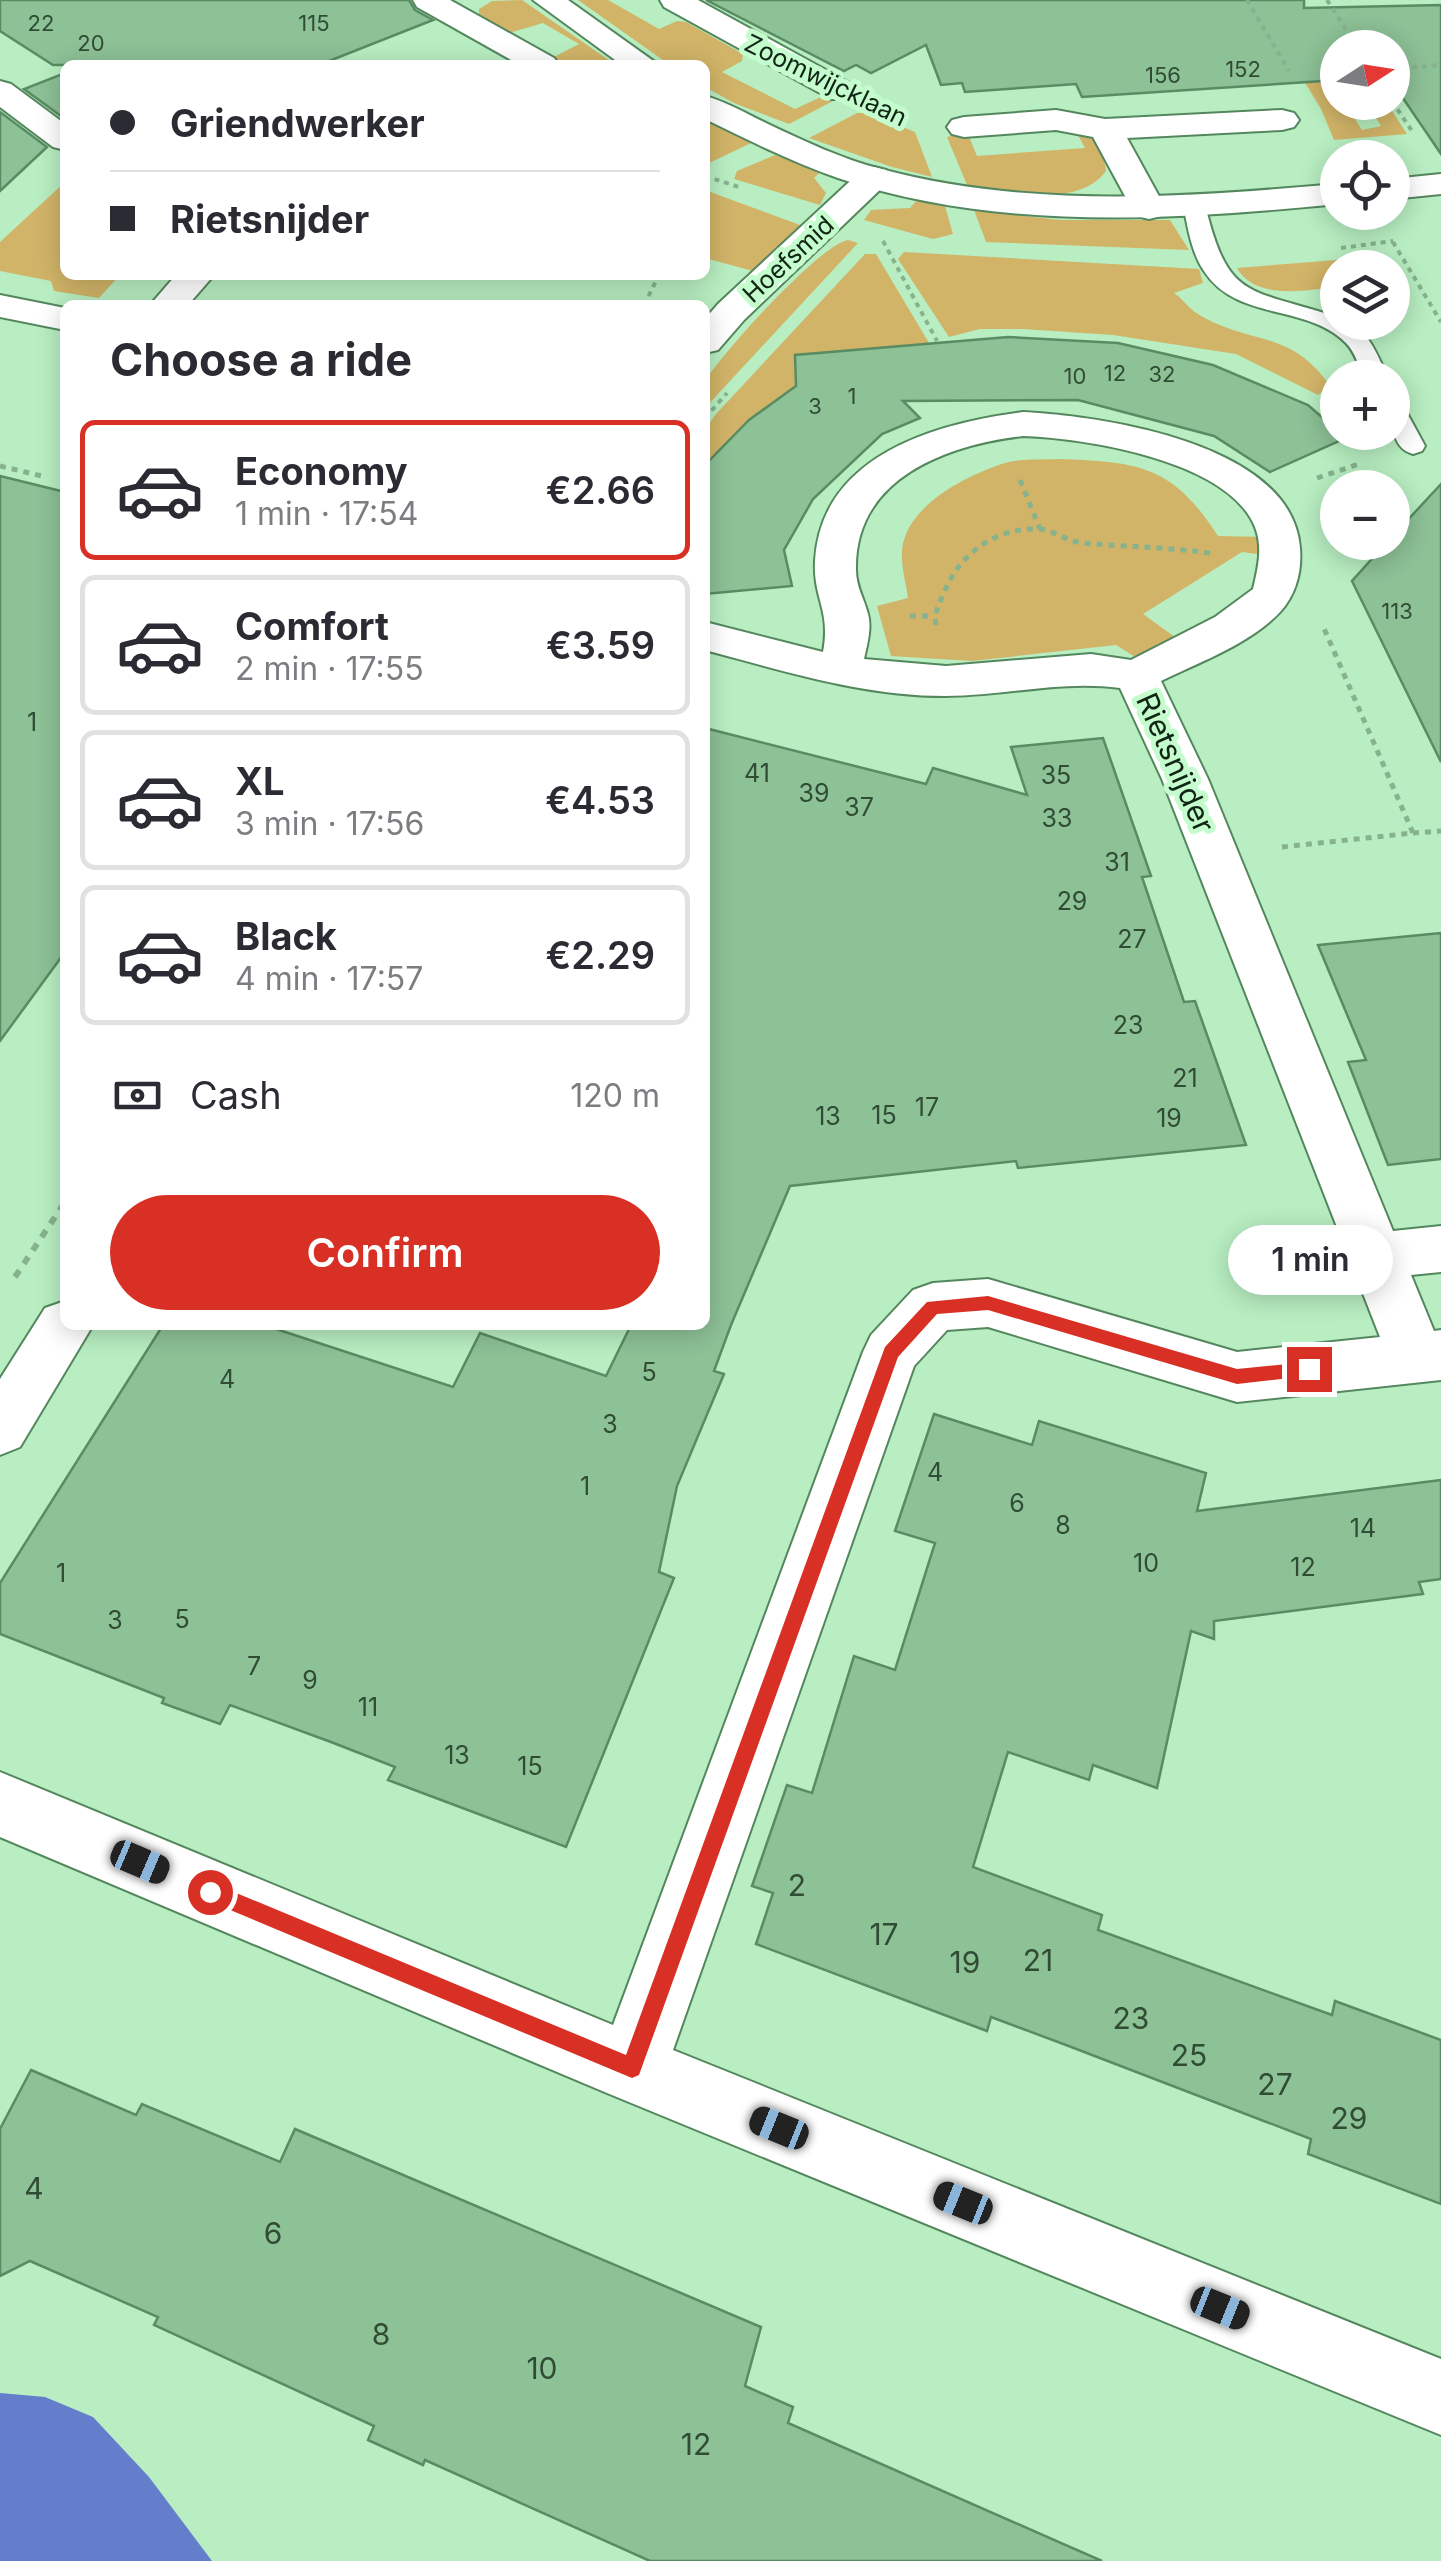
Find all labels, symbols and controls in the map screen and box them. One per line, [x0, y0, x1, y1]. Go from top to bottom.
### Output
house number: 22 [28, 10, 54, 36]
house number: 115 [298, 10, 330, 36]
street label: Zoomwijcklaan [740, 28, 912, 132]
house number: 20 [77, 30, 105, 56]
north arrow [1320, 30, 1410, 120]
map controls [1320, 30, 1410, 560]
house number: 152 [1225, 56, 1261, 82]
house number: 156 [1145, 62, 1181, 88]
text: Griendwerker [170, 100, 425, 146]
button: locate [1320, 140, 1410, 230]
text: Rietsnijder [170, 196, 369, 242]
street label: Hoefsmid [736, 209, 840, 309]
button: layers [1320, 250, 1410, 340]
text: Choose a ride [110, 332, 412, 387]
house number: 12 [1104, 360, 1126, 386]
button: + [1320, 360, 1410, 450]
house number: 32 [1148, 361, 1176, 387]
house number: 10 [1064, 363, 1086, 389]
house number: 1 [848, 383, 856, 409]
house number: 3 [808, 393, 822, 419]
icon: car [115, 445, 205, 535]
text: Economy [235, 448, 408, 494]
text: €2.66 [546, 467, 655, 513]
button: − [1320, 470, 1410, 560]
text: 1 min · 17:54 [235, 494, 418, 533]
house number: 113 [1381, 598, 1413, 624]
icon: car [115, 600, 205, 690]
text: Comfort [235, 603, 389, 649]
text: €3.59 [546, 622, 655, 668]
text: 2 min · 17:55 [235, 649, 424, 688]
street label: Rietsnijder [1129, 687, 1223, 838]
house number: 1 [27, 707, 37, 737]
icon: car [115, 755, 205, 845]
text: XL [235, 758, 285, 804]
house number: 41 [744, 758, 770, 788]
house number: 35 [1041, 760, 1071, 790]
text: €4.53 [545, 777, 655, 823]
house number: 39 [799, 778, 829, 808]
house number: 37 [844, 792, 874, 822]
house number: 33 [1042, 803, 1072, 833]
text: 3 min · 17:56 [235, 804, 424, 843]
house number: 31 [1104, 847, 1130, 877]
house number: 29 [1057, 886, 1087, 916]
icon: car [115, 910, 205, 1000]
text: Black [235, 913, 337, 959]
house number: 27 [1117, 924, 1147, 954]
text: €2.29 [545, 932, 655, 978]
text: 4 min · 17:57 [235, 959, 423, 998]
house number: 23 [1113, 1010, 1143, 1040]
house number: 21 [1172, 1063, 1198, 1093]
icon: cash [110, 1068, 165, 1123]
text: Cash [190, 1072, 282, 1118]
text: 120 m [570, 1076, 660, 1115]
house number: 17 [915, 1092, 939, 1122]
house number: 15 [871, 1100, 897, 1130]
house number: 13 [815, 1101, 841, 1131]
house number: 19 [1156, 1103, 1182, 1133]
button: Confirm [110, 1195, 660, 1310]
callout: 1 min [1226, 1224, 1392, 1294]
text: 1 min [1271, 1240, 1350, 1279]
route end [1287, 1347, 1332, 1392]
house number: 5 [641, 1357, 657, 1387]
house number: 4 [219, 1364, 235, 1394]
house number: 3 [602, 1409, 618, 1439]
house number: 4 [927, 1457, 943, 1487]
house number: 1 [580, 1471, 590, 1501]
house number: 6 [1009, 1488, 1025, 1518]
house number: 8 [1055, 1510, 1071, 1540]
house number: 14 [1350, 1513, 1376, 1543]
house number: 10 [1133, 1548, 1159, 1578]
house number: 12 [1290, 1552, 1316, 1582]
house number: 1 [56, 1558, 66, 1588]
house number: 5 [174, 1604, 190, 1634]
house number: 3 [107, 1605, 123, 1635]
house number: 7 [247, 1651, 261, 1681]
house number: 9 [302, 1665, 318, 1695]
house number: 11 [358, 1692, 378, 1722]
house number: 13 [444, 1740, 470, 1770]
house number: 15 [517, 1751, 543, 1781]
car [107, 1836, 173, 1888]
house number: 2 [788, 1867, 806, 1903]
route start [188, 1870, 233, 1915]
house number: 17 [869, 1916, 899, 1952]
house number: 21 [1023, 1942, 1053, 1978]
house number: 19 [950, 1944, 980, 1980]
house number: 23 [1113, 2000, 1149, 2036]
house number: 25 [1171, 2037, 1207, 2073]
house number: 27 [1257, 2066, 1293, 2102]
house number: 29 [1331, 2100, 1367, 2136]
car [746, 2103, 812, 2153]
house number: 4 [24, 2170, 44, 2206]
car [930, 2178, 996, 2228]
house number: 6 [264, 2215, 282, 2251]
car [1187, 2283, 1253, 2333]
house number: 8 [372, 2316, 390, 2352]
house number: 10 [526, 2350, 558, 2386]
house number: 12 [681, 2426, 711, 2462]

